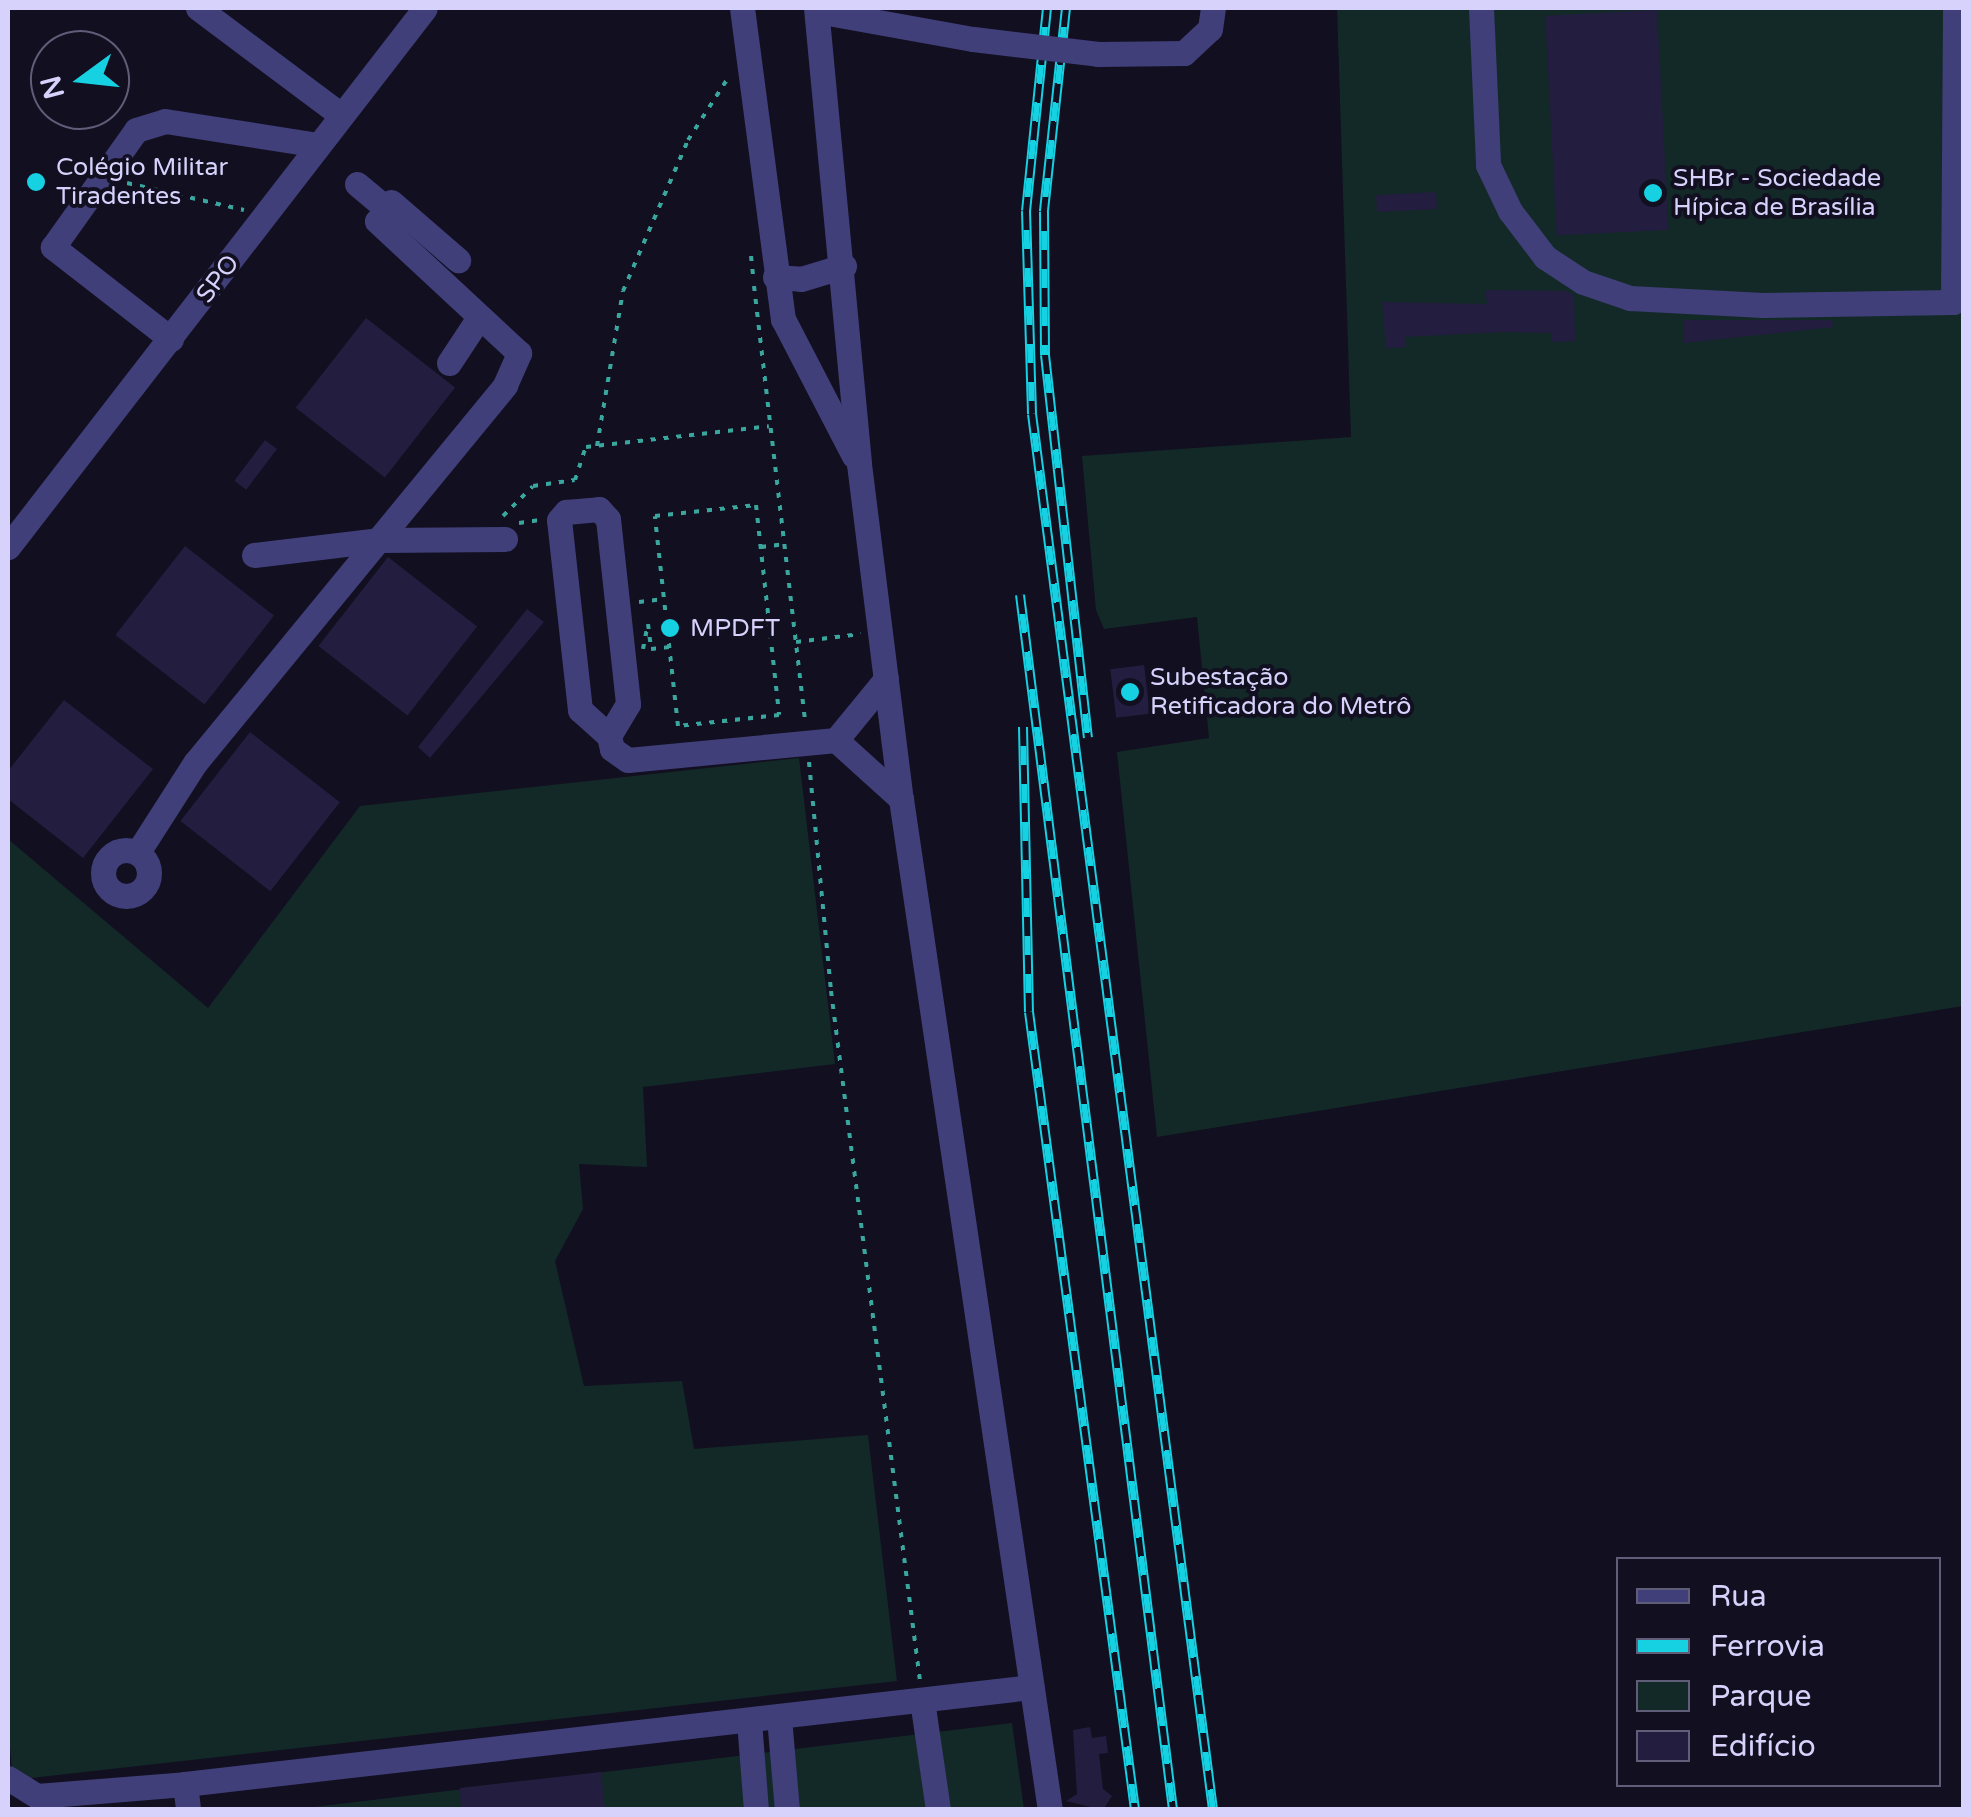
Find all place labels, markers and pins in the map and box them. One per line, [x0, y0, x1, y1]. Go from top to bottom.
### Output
place label: Colégio Militar Tiradentes [56, 153, 228, 212]
place label: SHBr - Sociedade Hípica de Brasília [1673, 164, 1881, 223]
marker: Colégio Militar Tiradentes [25, 171, 47, 193]
marker: SHBr - Sociedade Hípica de Brasília [1642, 182, 1664, 204]
place label: MPDFT [690, 613, 780, 643]
marker: MPDFT [659, 617, 681, 639]
place label: Subestação Retificadora do Metrô [1150, 663, 1411, 722]
marker: Subestação Retificadora do Metrô [1119, 681, 1141, 703]

